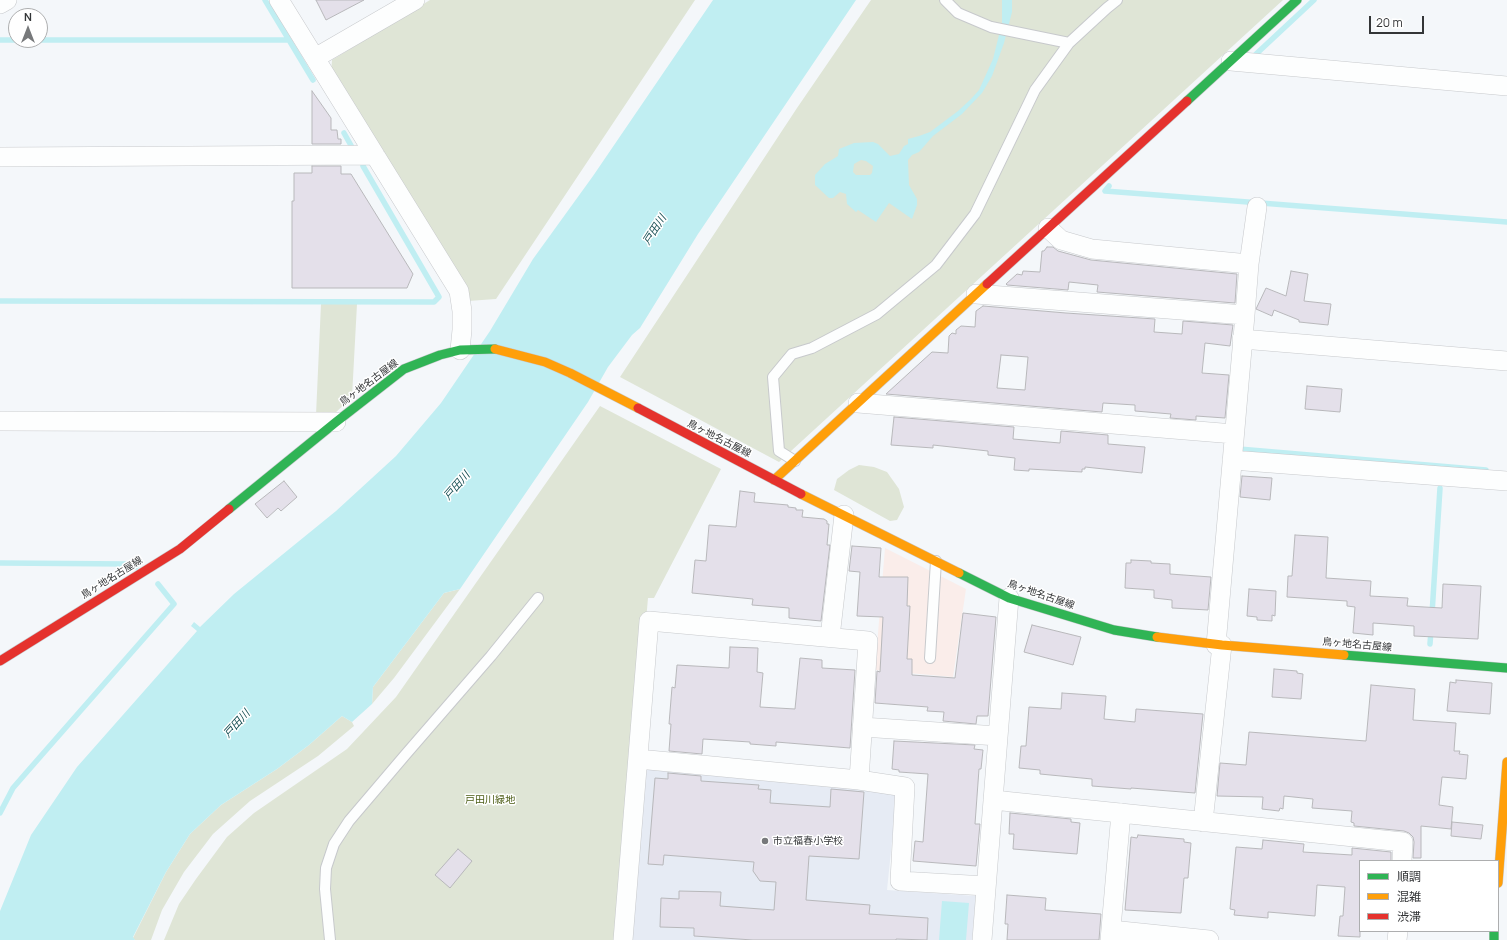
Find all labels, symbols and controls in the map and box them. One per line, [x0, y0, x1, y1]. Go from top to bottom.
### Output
north arrow [8, 8, 48, 48]
scale bar [1371, 8, 1426, 34]
text: N [24, 9, 32, 24]
text: 20 m [1376, 14, 1403, 31]
water label: 戸田川 [640, 213, 670, 247]
street label: 鳥ヶ地名古屋線 [337, 357, 401, 409]
street label: 鳥ヶ地名古屋線 [685, 418, 753, 460]
water label: 戸田川 [441, 469, 473, 503]
street label: 鳥ヶ地名古屋線 [79, 554, 145, 602]
street label: 鳥ヶ地名古屋線 [1006, 578, 1076, 612]
street label: 鳥ヶ地名古屋線 [1322, 636, 1392, 654]
water label: 戸田川 [221, 707, 253, 741]
park label: 戸田川緑地 [465, 794, 515, 806]
place label: 市立福春小学校 [773, 835, 843, 847]
marker: 市立福春小学校 [760, 836, 770, 846]
legend [1359, 860, 1499, 932]
text: 順調 [1397, 868, 1421, 885]
text: 混雑 [1397, 888, 1421, 905]
text: 渋滞 [1397, 908, 1421, 925]

